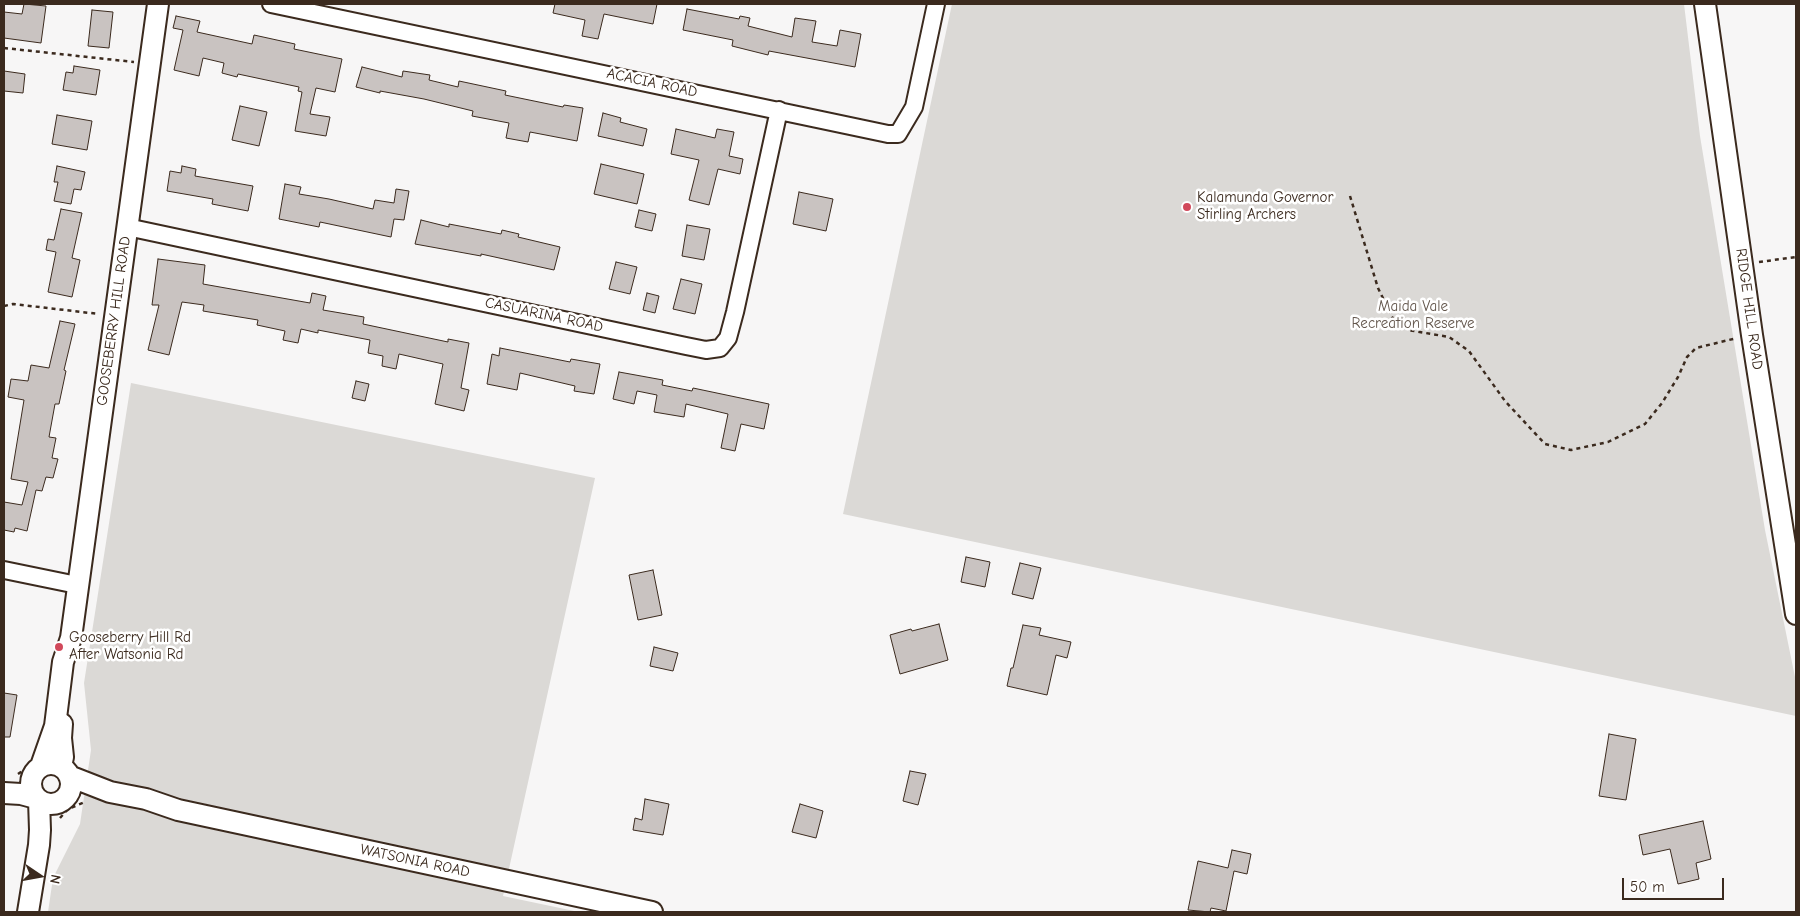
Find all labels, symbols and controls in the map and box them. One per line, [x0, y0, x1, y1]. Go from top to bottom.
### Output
street label: ACACIA ROAD [605, 65, 699, 101]
place label: Kalamunda Governor Stirling Archers [1197, 189, 1333, 224]
marker: Kalamunda Governor Stirling Archers [1181, 201, 1193, 213]
street label: GOOSEBERRY HILL ROAD [93, 235, 135, 407]
street label: RIDGE HILL ROAD [1732, 247, 1766, 371]
street label: CASUARINA ROAD [483, 294, 605, 336]
park label: Maida Vale Recreation Reserve [1352, 298, 1474, 333]
place label: Gooseberry Hill Rd After Watsonia Rd [69, 629, 191, 664]
marker: Gooseberry Hill Rd After Watsonia Rd [53, 641, 65, 653]
street label: WATSONIA ROAD [358, 841, 472, 881]
north arrow [15, 851, 65, 901]
scale bar [1625, 868, 1728, 900]
text: N [46, 873, 64, 885]
text: 50 m [1630, 878, 1665, 896]

